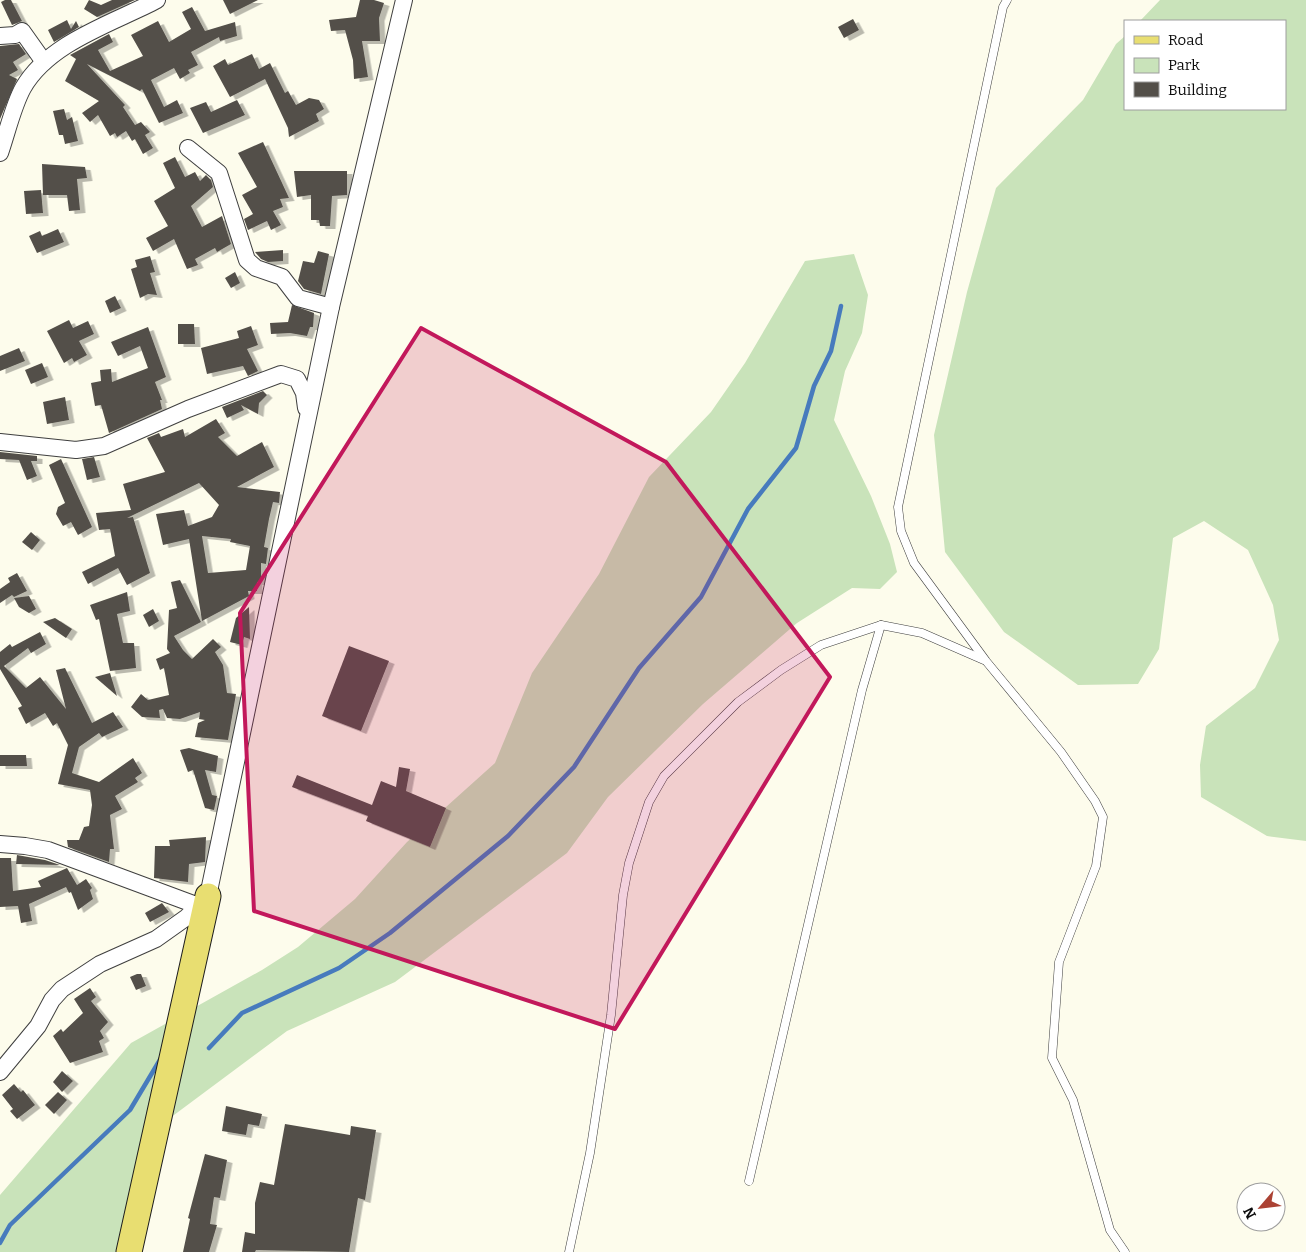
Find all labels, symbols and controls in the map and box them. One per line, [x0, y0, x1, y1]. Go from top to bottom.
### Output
legend [1124, 20, 1286, 110]
text: Road [1168, 31, 1203, 49]
text: Park [1168, 56, 1200, 74]
text: Building [1168, 81, 1227, 99]
north arrow [1236, 1182, 1286, 1232]
text: N [1240, 1204, 1260, 1222]

